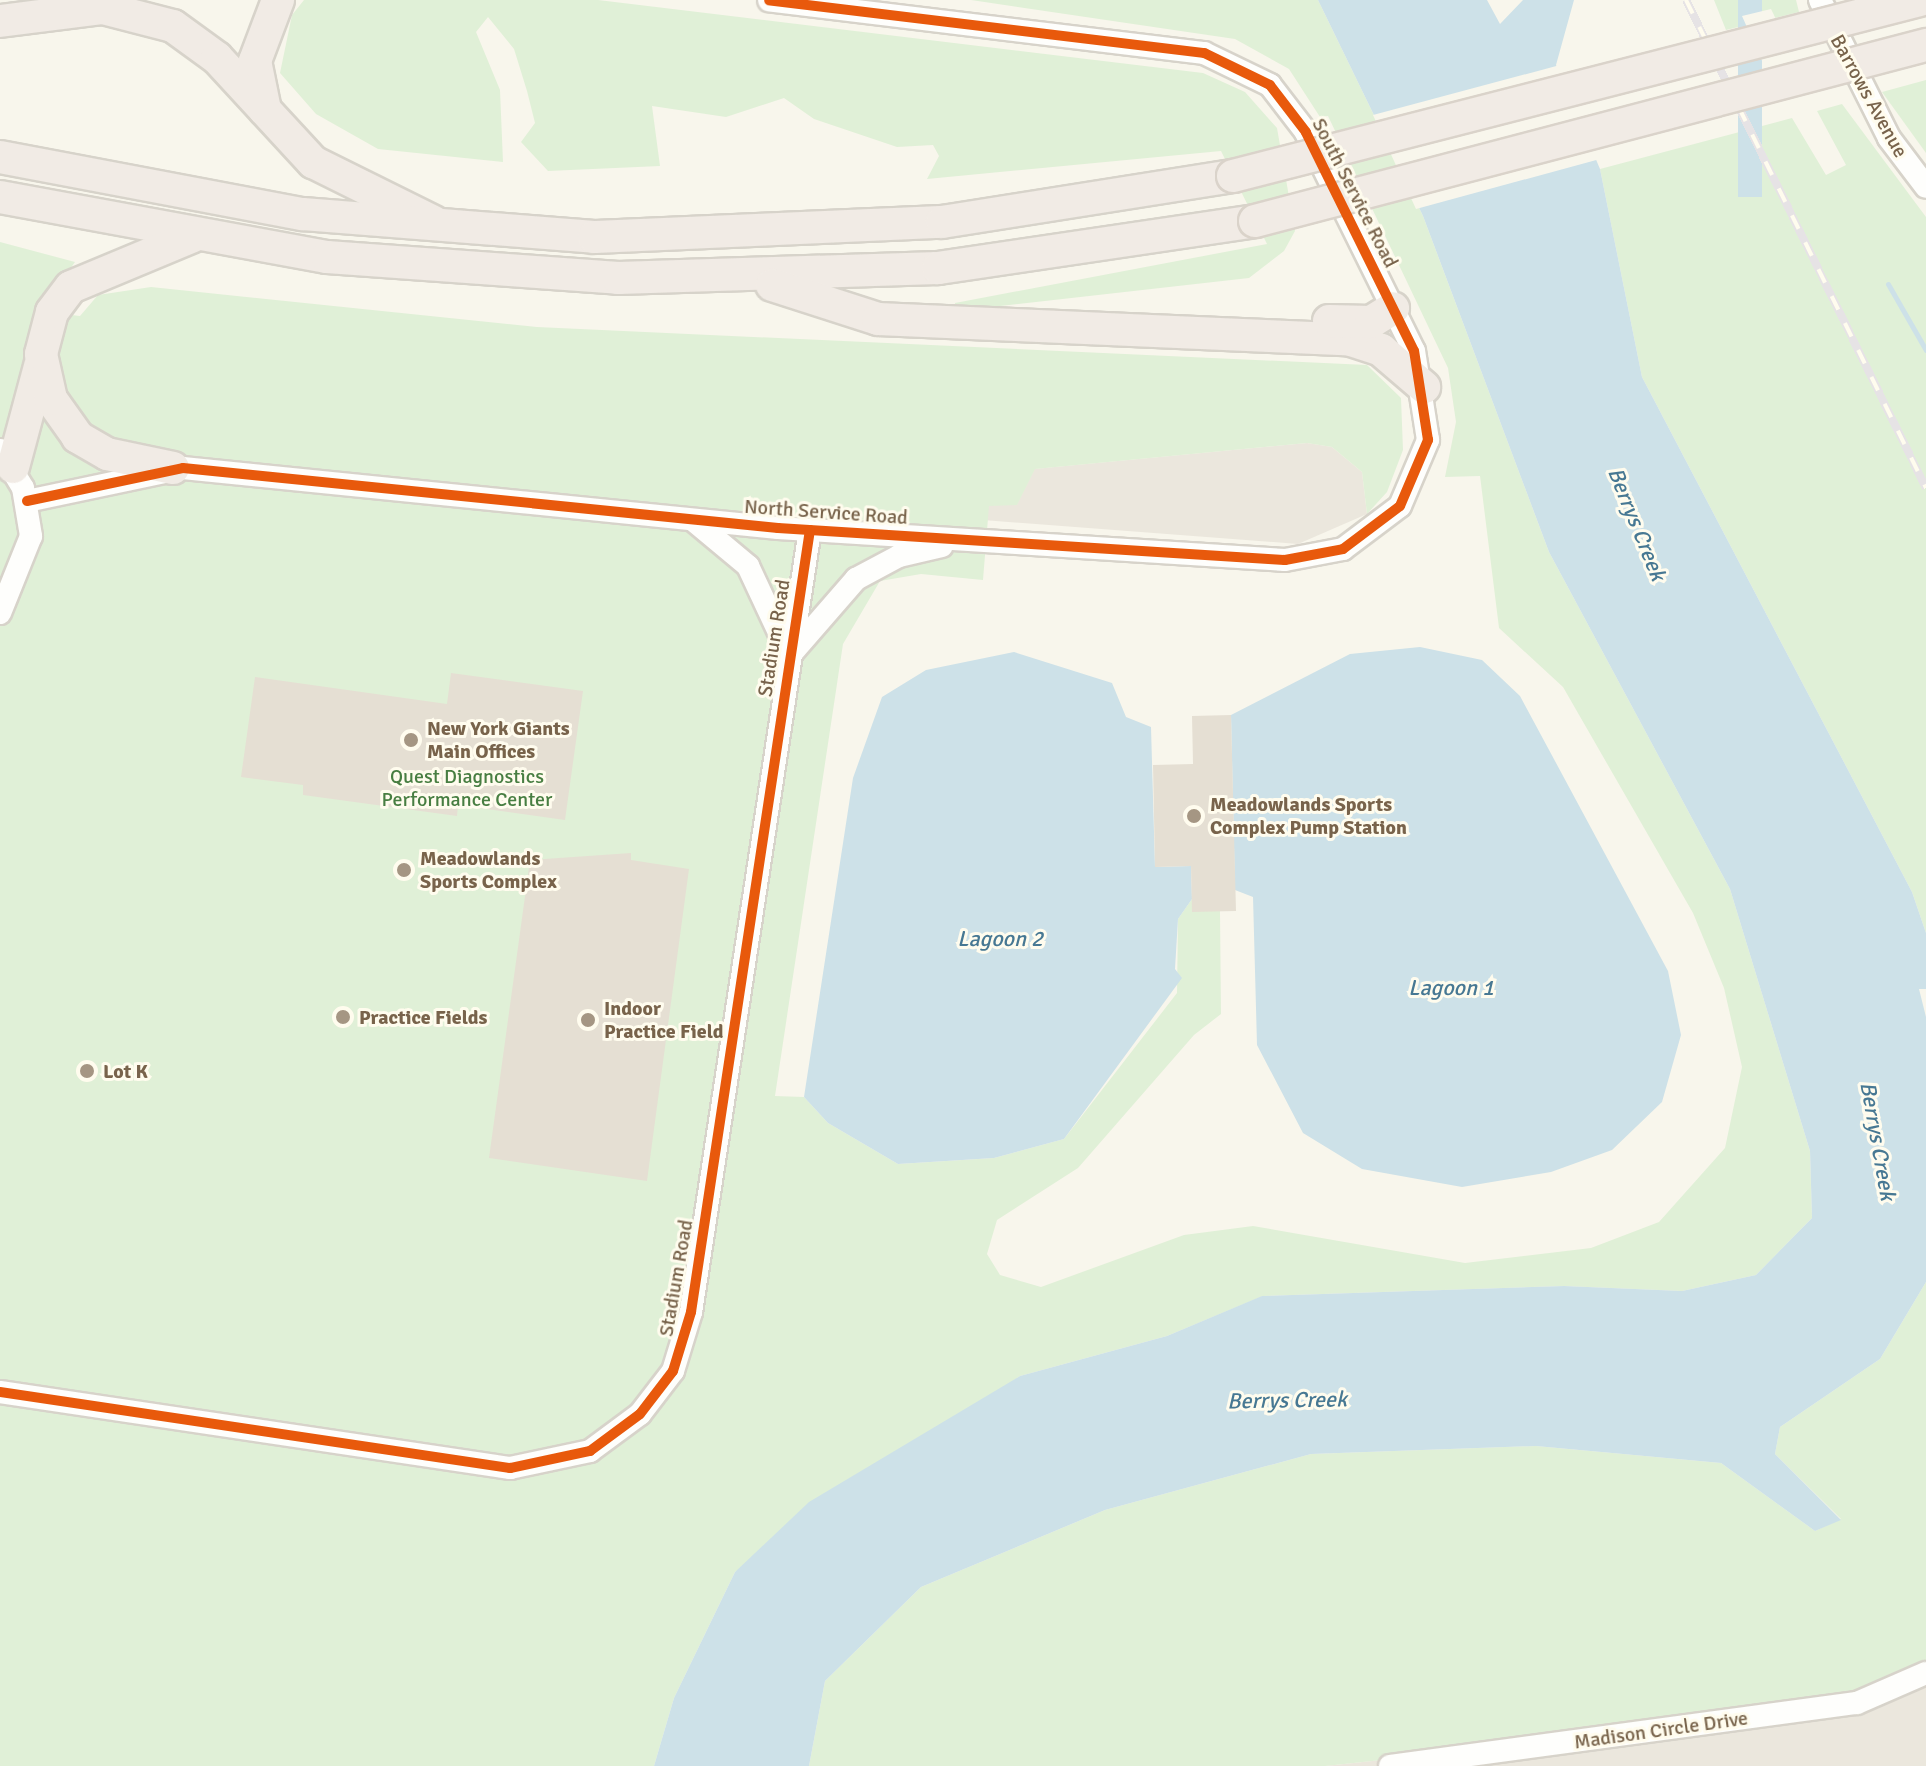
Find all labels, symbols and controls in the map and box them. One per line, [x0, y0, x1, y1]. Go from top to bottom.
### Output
street label: Barrows Avenue [1825, 30, 1913, 162]
street label: South Service Road [1307, 114, 1403, 272]
water label: Berrys Creek [1602, 463, 1672, 585]
street label: North Service Road [743, 494, 909, 530]
street label: Stadium Road [753, 578, 795, 698]
place label: New York Giants Main Offices [427, 716, 570, 763]
marker: New York Giants Main Offices [402, 731, 420, 749]
park label: Quest Diagnostics Performance Center [382, 765, 552, 812]
place label: Meadowlands Sports Complex Pump Station [1210, 792, 1407, 839]
marker: Meadowlands Sports Complex Pump Station [1185, 807, 1203, 825]
place label: Meadowlands Sports Complex [420, 846, 557, 893]
marker: Meadowlands Sports Complex [395, 861, 413, 879]
water label: Lagoon 2 [957, 926, 1043, 952]
water label: Lagoon 1 [1408, 975, 1494, 1001]
place label: Indoor Practice Field [604, 996, 724, 1043]
place label: Practice Fields [359, 1005, 487, 1029]
marker: Practice Fields [334, 1008, 352, 1026]
marker: Indoor Practice Field [579, 1011, 597, 1029]
place label: Lot K [103, 1059, 148, 1083]
marker: Lot K [78, 1062, 96, 1080]
water label: Berrys Creek [1855, 1080, 1901, 1202]
street label: Stadium Road [654, 1218, 698, 1338]
water label: Berrys Creek [1227, 1386, 1347, 1414]
street label: Madison Circle Drive [1573, 1706, 1749, 1754]

